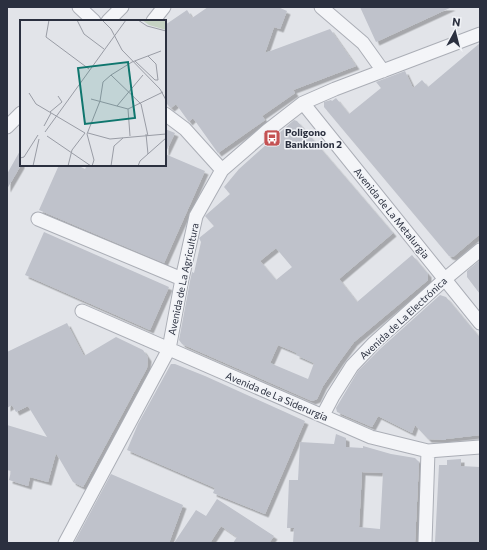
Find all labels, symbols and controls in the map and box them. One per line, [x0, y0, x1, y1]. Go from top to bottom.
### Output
north arrow [435, 12, 475, 52]
text: N [451, 15, 461, 29]
inset map [20, 20, 166, 166]
place label: Poligono Bankunion 2 [285, 126, 342, 150]
bus stop icon: Poligono Bankunion 2 [262, 128, 282, 148]
street label: Avenida de La Metalurgia [352, 165, 432, 261]
street label: Avenida de La Agricultura [165, 222, 201, 336]
street label: Avenida de La Electrónica [357, 274, 449, 362]
street label: Avenida de La Siderurgia [224, 369, 330, 423]

